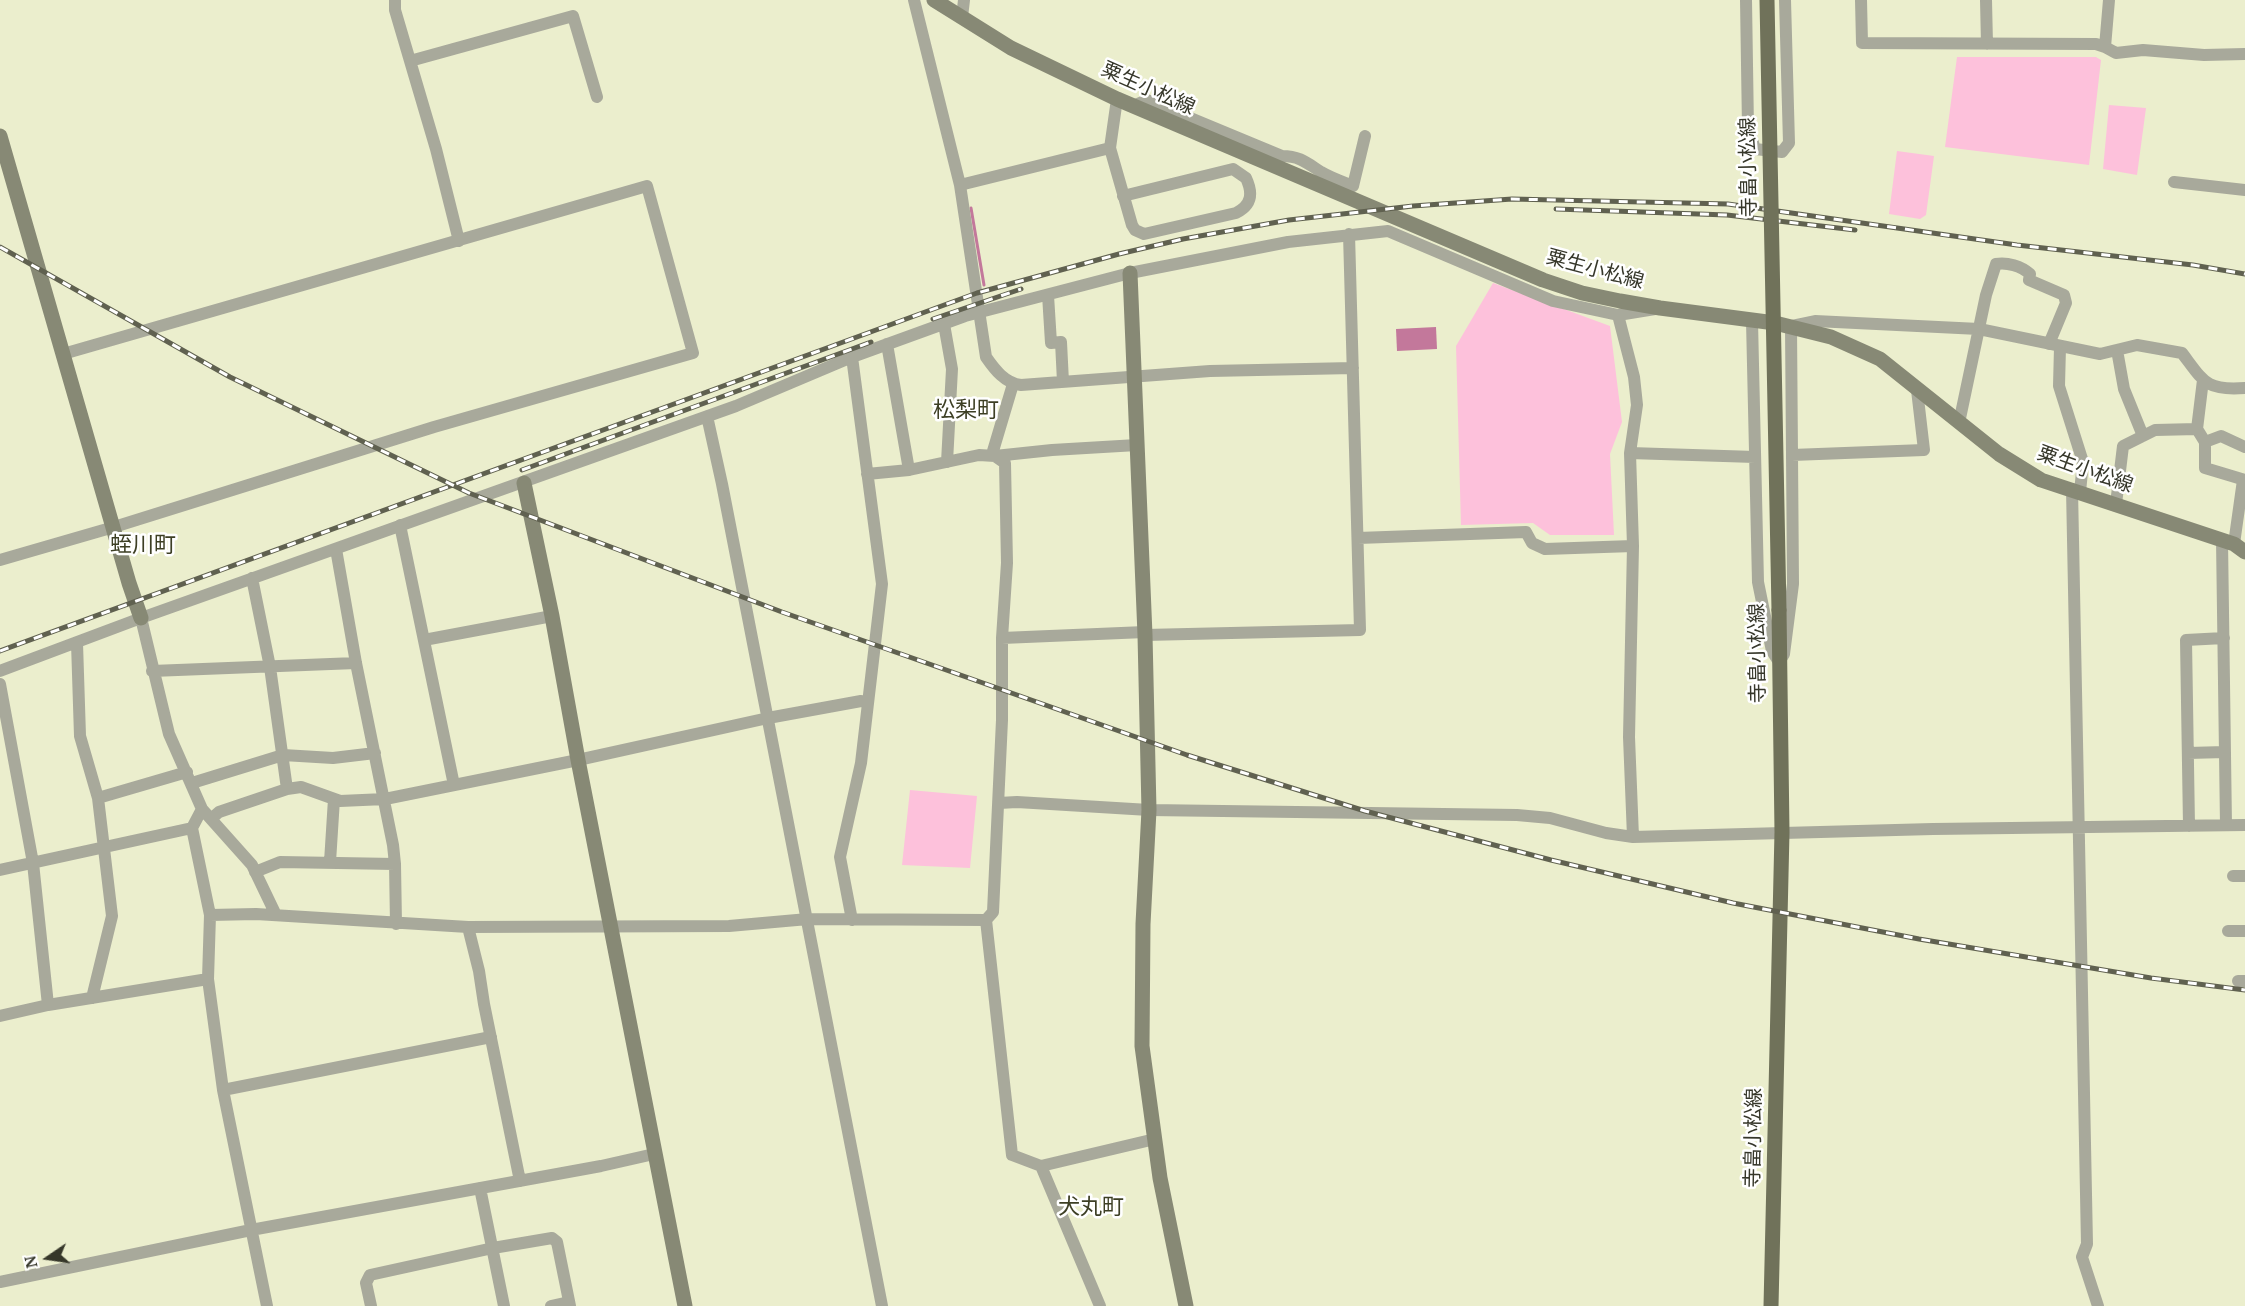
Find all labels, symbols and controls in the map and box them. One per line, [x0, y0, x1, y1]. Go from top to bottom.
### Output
street label: 粟生小松線 [1097, 58, 1199, 120]
street label: 寺畠小松線 [1736, 117, 1762, 217]
street label: 粟生小松線 [1544, 245, 1646, 295]
district label: 松梨町 [933, 398, 999, 424]
street label: 粟生小松線 [2034, 442, 2136, 498]
district label: 蛭川町 [110, 533, 176, 559]
street label: 寺畠小松線 [1745, 603, 1771, 703]
street label: 寺畠小松線 [1741, 1088, 1767, 1188]
district label: 犬丸町 [1058, 1195, 1124, 1221]
north arrow [18, 1228, 78, 1288]
text: N [18, 1254, 43, 1270]

